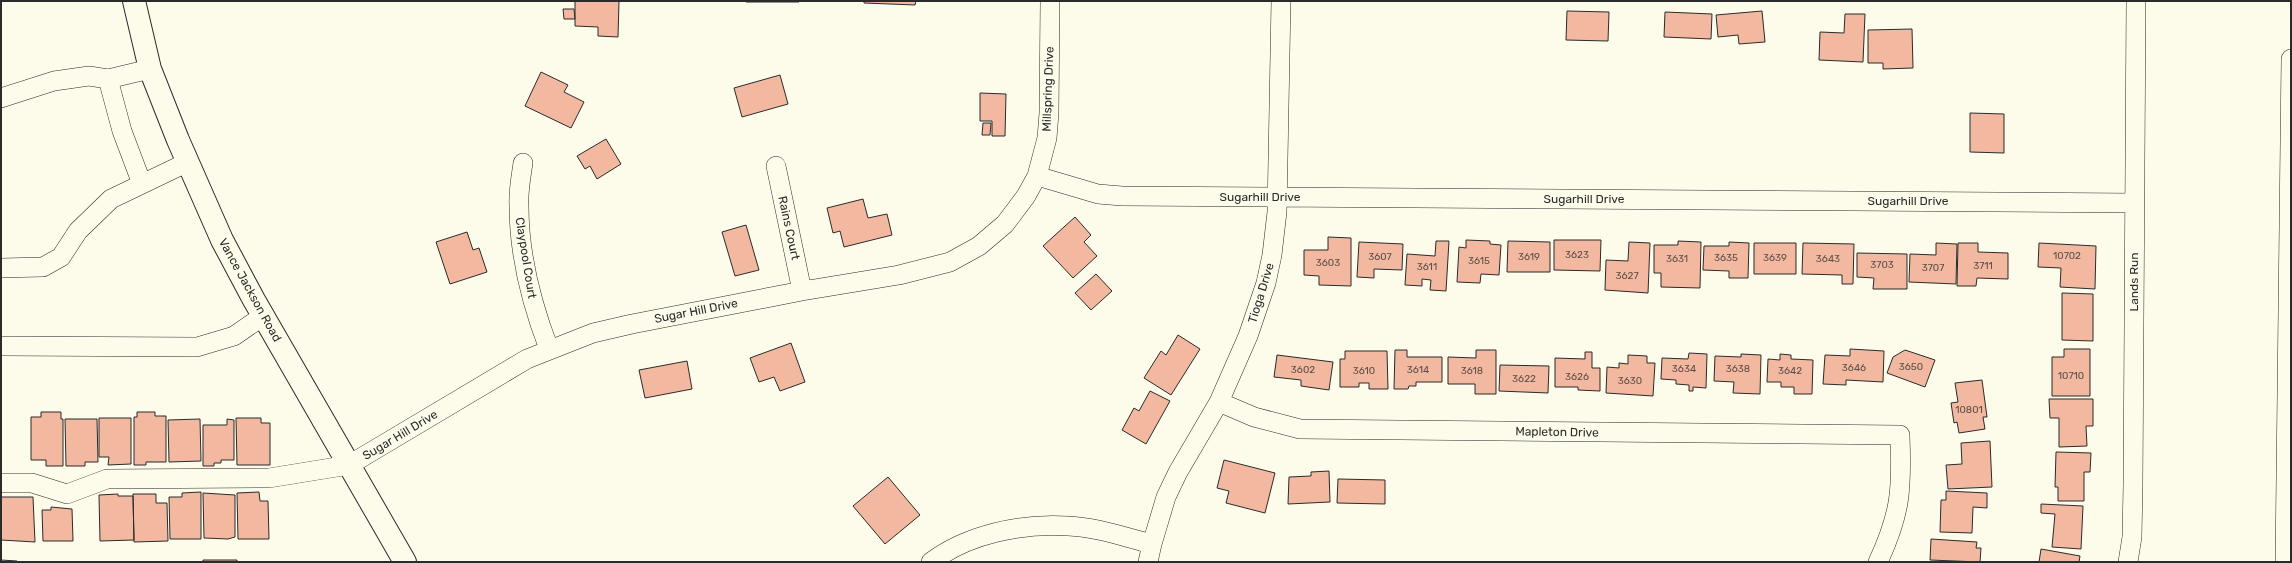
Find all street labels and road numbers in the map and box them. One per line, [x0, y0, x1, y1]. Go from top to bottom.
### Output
street label: Millspring Drive [1040, 46, 1056, 132]
street label: Sugarhill Drive [1220, 190, 1301, 204]
street label: Sugarhill Drive [1544, 192, 1625, 206]
street label: Sugarhill Drive [1868, 194, 1949, 208]
street label: Rains Court [775, 195, 803, 262]
street label: Claypool Court [513, 216, 539, 300]
street label: Vance Jackson Road [216, 236, 284, 344]
street label: Lands Run [2127, 252, 2141, 312]
street label: Tioga Drive [1245, 261, 1277, 325]
street label: Sugar Hill Drive [653, 296, 739, 326]
street label: Sugar Hill Drive [360, 407, 440, 463]
street label: Mapleton Drive [1515, 424, 1599, 440]

